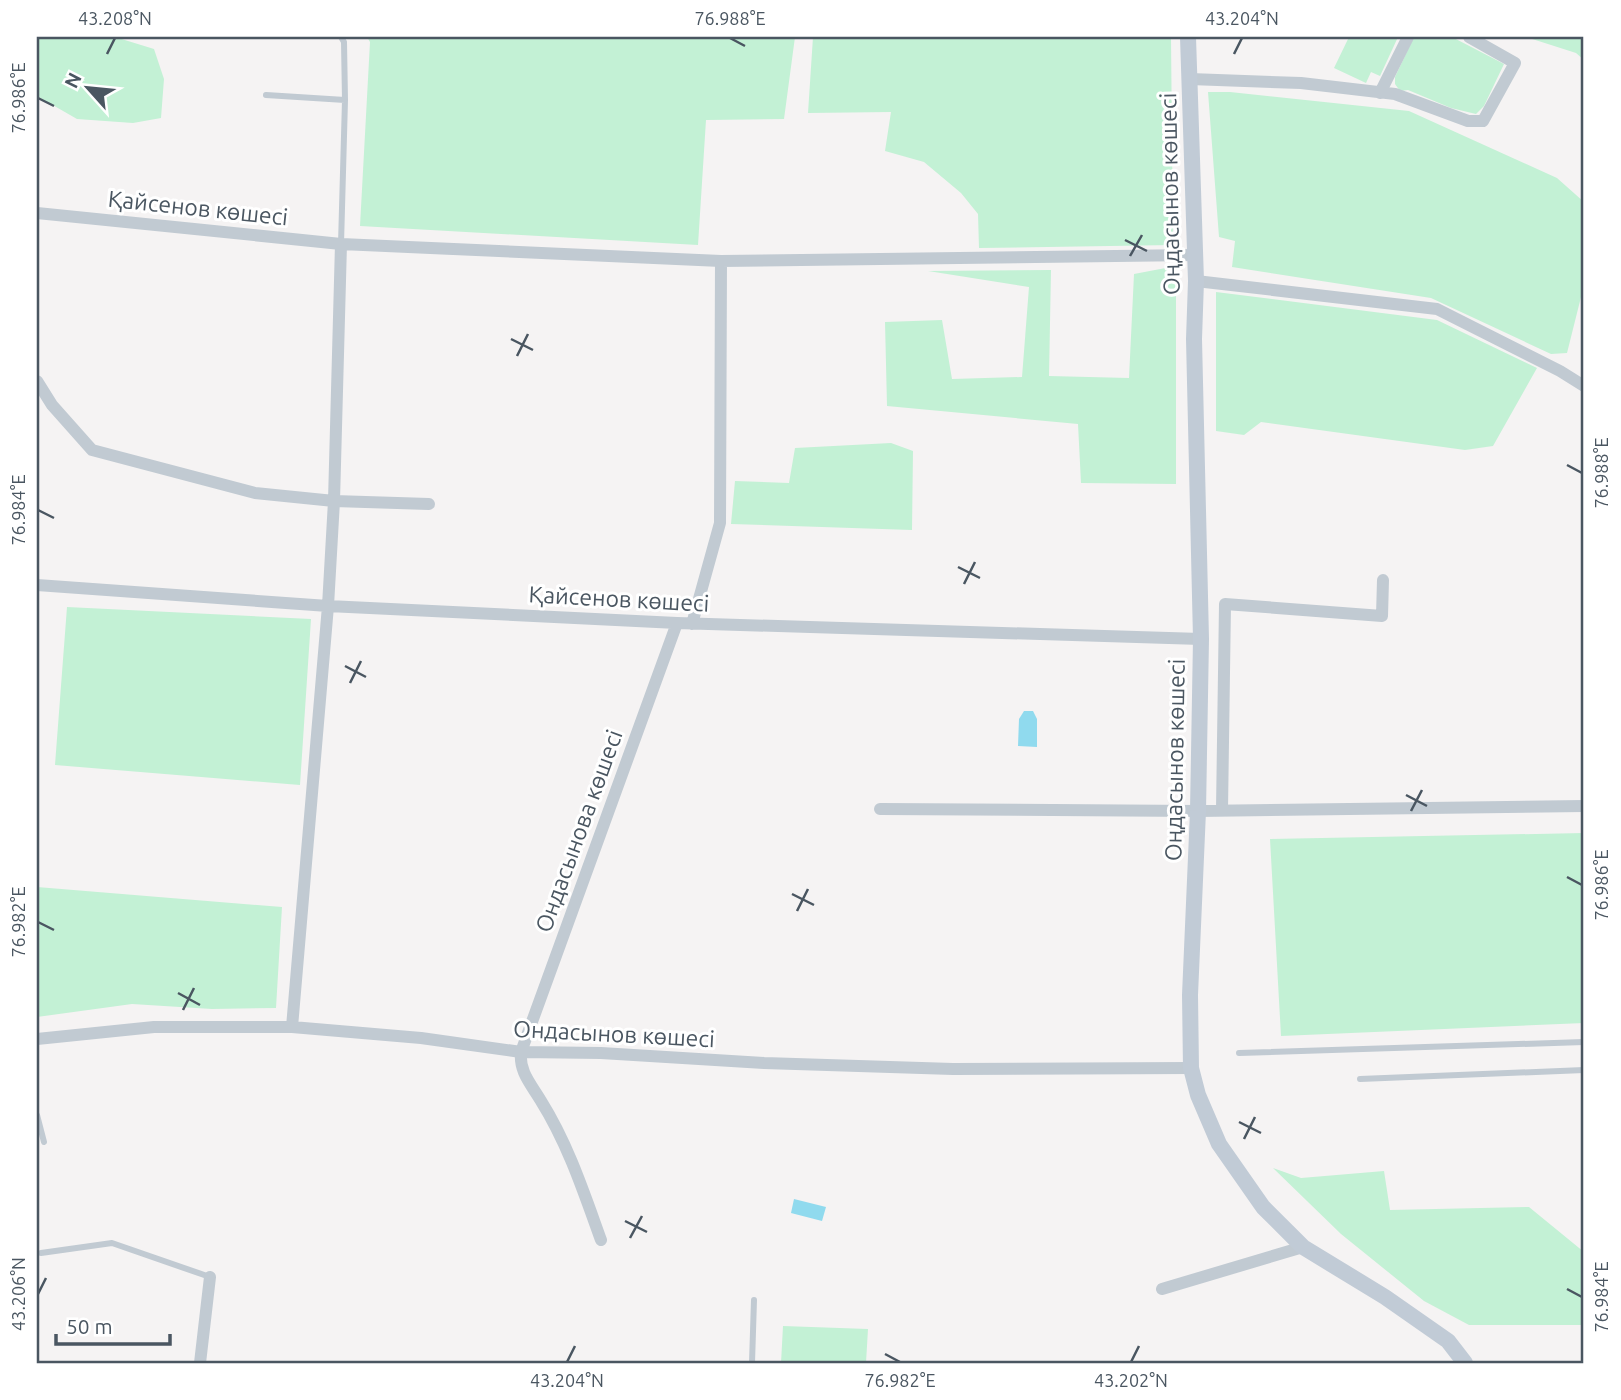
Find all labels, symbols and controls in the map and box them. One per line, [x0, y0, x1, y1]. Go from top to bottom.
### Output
text: 43.208°N [78, 8, 152, 28]
text: 76.988°E [694, 8, 766, 28]
text: 43.204°N [1205, 8, 1279, 28]
north arrow [52, 52, 122, 122]
text: 76.986°E [8, 62, 28, 134]
text: N [60, 69, 86, 92]
street label: Оңдасынов көшесі [1155, 93, 1184, 295]
street label: Қайсенов көшесі [107, 186, 289, 229]
text: 76.988°E [1591, 437, 1611, 509]
text: 76.984°E [8, 474, 28, 546]
street label: Қайсенов көшесі [528, 581, 710, 616]
street label: Оңдасынов көшесі [1160, 659, 1189, 861]
street label: Ондасынова көшесі [530, 726, 627, 935]
text: 76.986°E [1591, 849, 1611, 921]
text: 76.982°E [8, 886, 28, 958]
street label: Ондасынов көшесі [513, 1016, 715, 1051]
text: 43.206°N [8, 1257, 28, 1331]
text: 76.984°E [1591, 1261, 1611, 1333]
scale bar [56, 1302, 170, 1346]
text: 50 m [66, 1314, 113, 1338]
text: 43.204°N [530, 1370, 604, 1390]
text: 76.982°E [864, 1370, 936, 1390]
text: 43.202°N [1094, 1370, 1168, 1390]

